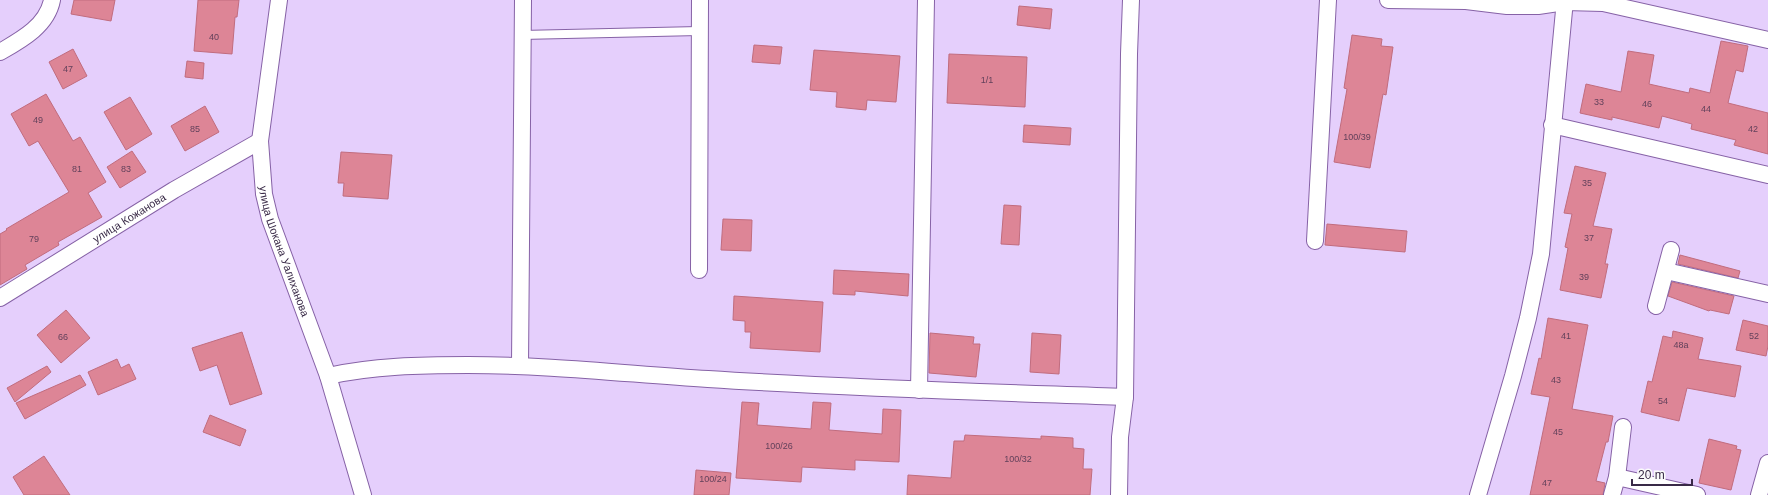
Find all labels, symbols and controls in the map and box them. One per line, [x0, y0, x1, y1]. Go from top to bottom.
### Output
house number: 40 [209, 32, 219, 42]
house number: 47 [63, 64, 73, 74]
house number: 1/1 [981, 75, 993, 85]
house number: 33 [1594, 97, 1604, 107]
house number: 46 [1642, 99, 1652, 109]
house number: 44 [1701, 104, 1711, 114]
house number: 49 [33, 115, 43, 125]
house number: 85 [190, 124, 200, 134]
house number: 42 [1748, 124, 1758, 134]
house number: 100/39 [1343, 132, 1371, 142]
house number: 81 [72, 164, 82, 174]
house number: 83 [121, 164, 131, 174]
house number: 35 [1582, 178, 1592, 188]
street label: улица Шокана Уалиханова [257, 185, 312, 319]
street label: улица Кожанова [91, 190, 168, 245]
house number: 37 [1584, 233, 1594, 243]
house number: 79 [29, 234, 39, 244]
house number: 39 [1579, 272, 1589, 282]
house number: 41 [1561, 331, 1571, 341]
house number: 52 [1749, 331, 1759, 341]
house number: 66 [58, 332, 68, 342]
house number: 48а [1673, 340, 1689, 350]
house number: 43 [1551, 375, 1561, 385]
house number: 54 [1658, 396, 1668, 406]
house number: 45 [1553, 427, 1563, 437]
house number: 100/26 [765, 441, 793, 451]
house number: 100/32 [1004, 454, 1032, 464]
scale bar [1632, 461, 1692, 487]
text: 20 m [1638, 468, 1665, 482]
house number: 100/24 [699, 474, 727, 484]
house number: 47 [1542, 478, 1552, 488]

